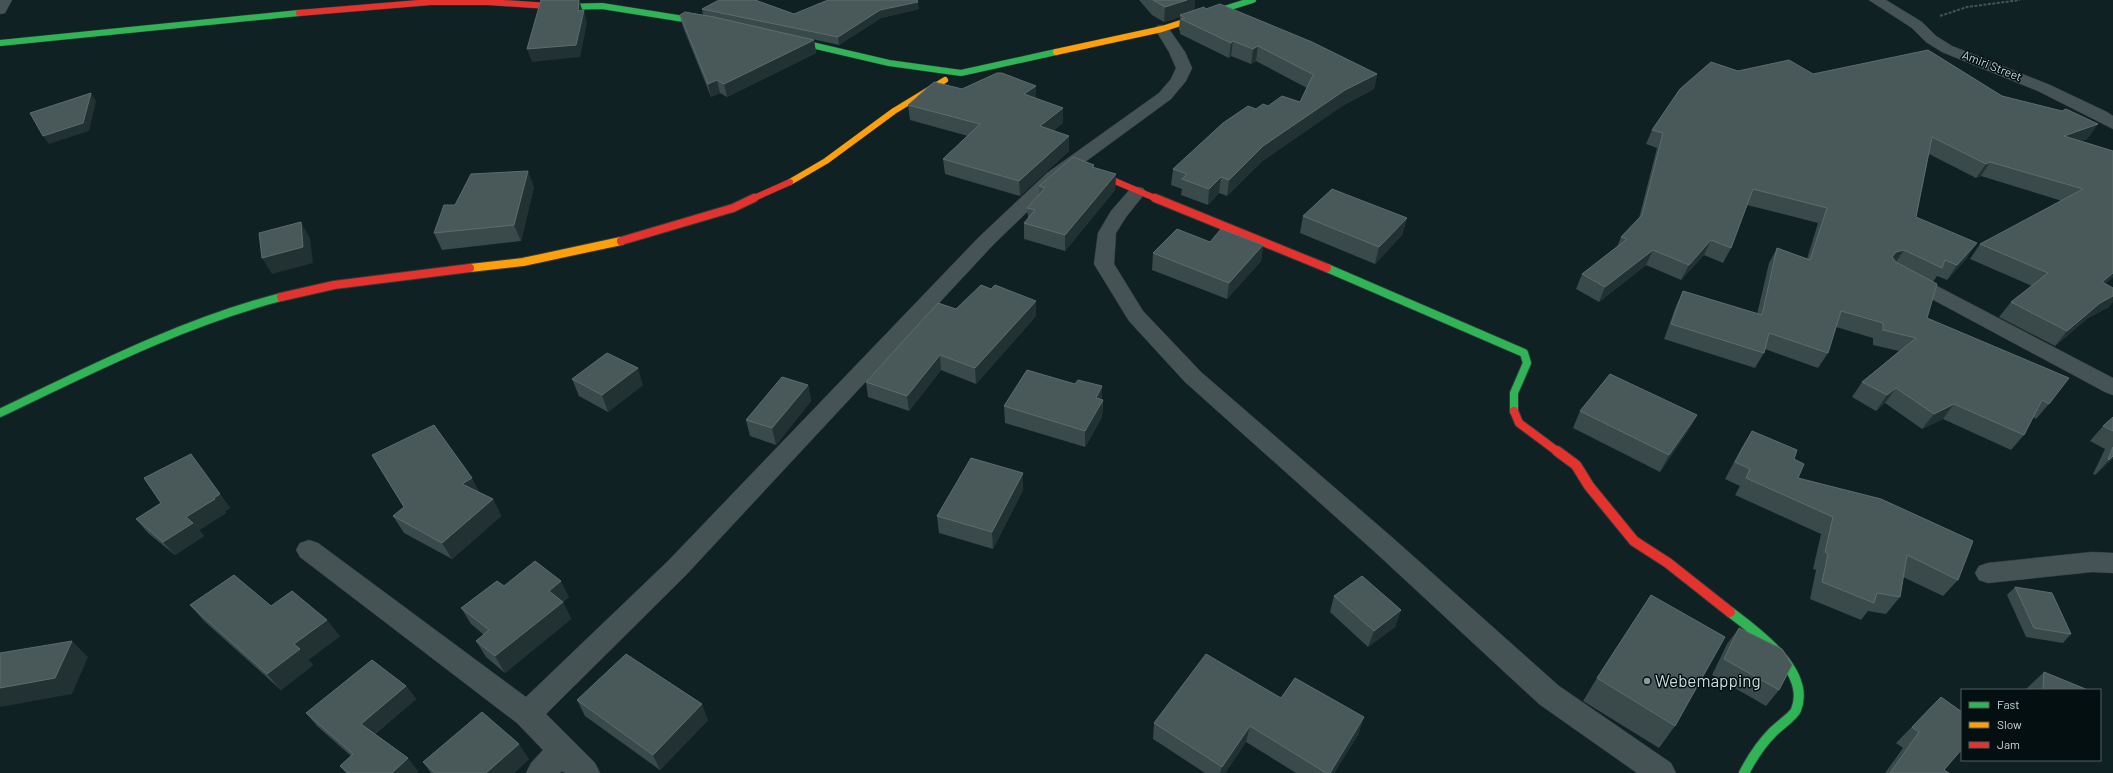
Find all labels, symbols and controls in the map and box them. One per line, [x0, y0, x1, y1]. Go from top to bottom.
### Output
street label: Amiri Street [1961, 47, 2024, 83]
place label: Webemapping [1655, 670, 1761, 690]
marker: Webemapping [1642, 676, 1652, 686]
legend [1961, 689, 2101, 761]
text: Fast [1997, 697, 2020, 711]
text: Slow [1997, 717, 2022, 731]
text: Jam [1997, 737, 2020, 751]

